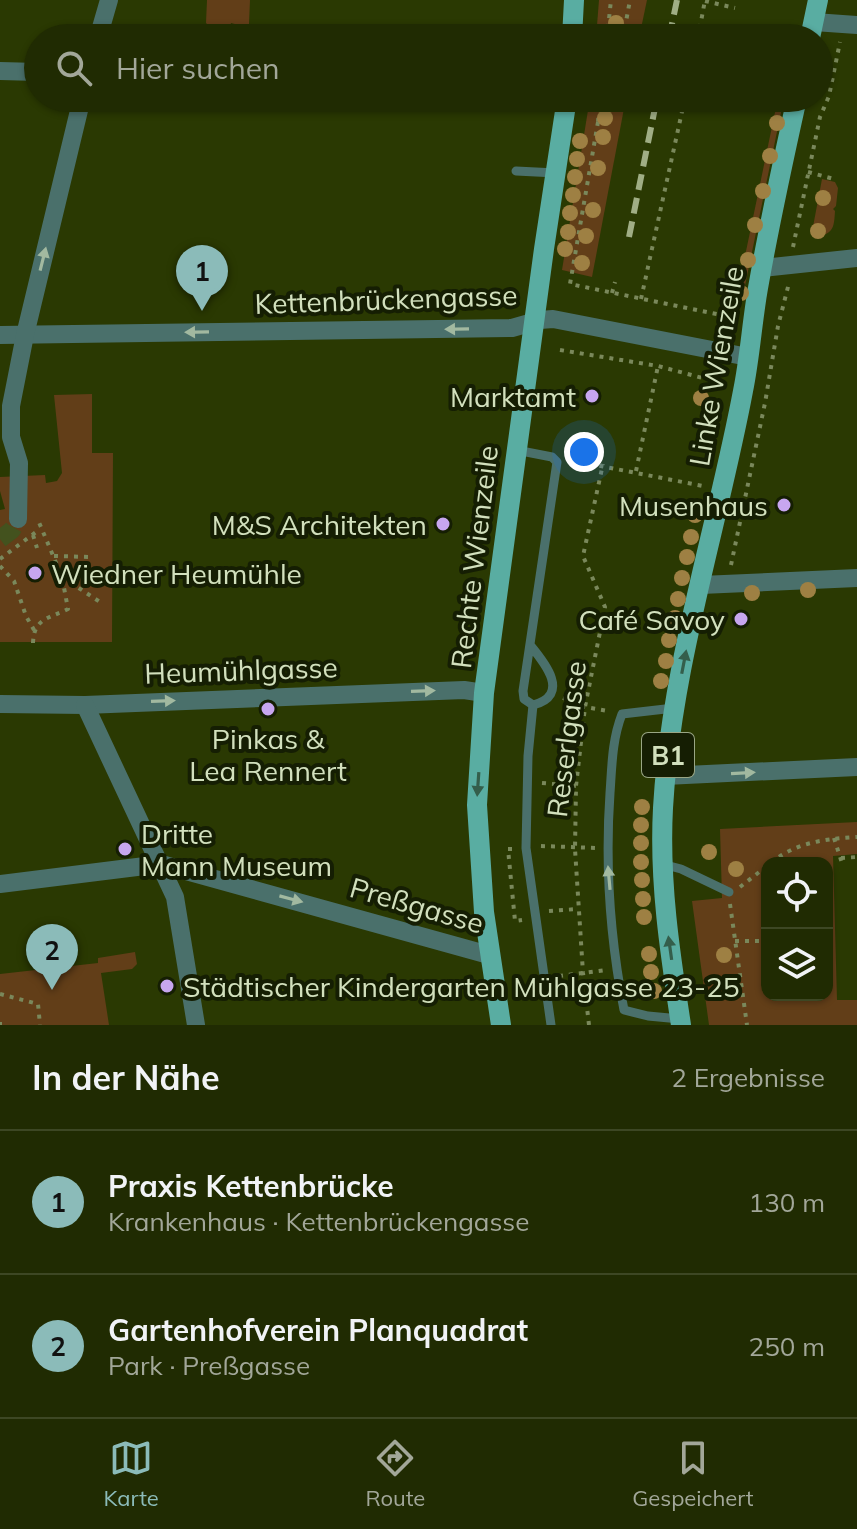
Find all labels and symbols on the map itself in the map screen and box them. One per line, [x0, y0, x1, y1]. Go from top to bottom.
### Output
pin: 1 [176, 245, 228, 311]
one-way arrow [37, 246, 50, 271]
street label: Linke Wienzeile [681, 263, 751, 469]
street label: Kettenbrückengasse [254, 277, 518, 321]
one-way arrow [444, 323, 469, 335]
one-way arrow [184, 326, 209, 338]
place label: Marktamt [450, 379, 576, 414]
marker: Marktamt [583, 387, 601, 405]
your location [564, 432, 604, 472]
street label: Rechte Wienzeile [443, 444, 505, 670]
place label: Musenhaus [619, 488, 768, 523]
marker: Musenhaus [775, 496, 793, 514]
place label: M&S Architekten [212, 507, 427, 542]
marker: M&S Architekten [434, 515, 452, 533]
place label: Wiedner Heumühle [51, 556, 302, 591]
marker: Wiedner Heumühle [26, 564, 44, 582]
place label: Café Savoy [578, 602, 725, 637]
marker: Café Savoy [732, 610, 750, 628]
street label: Heumühlgasse [144, 649, 338, 691]
one-way arrow [678, 649, 691, 674]
street label: Reserlgasse [539, 659, 593, 819]
one-way arrow [411, 685, 436, 698]
one-way arrow [151, 694, 176, 707]
marker: Pinkas & Lea Rennert [259, 700, 277, 718]
place label: Pinkas & Lea Rennert [189, 721, 347, 788]
road number: B1 [642, 733, 694, 777]
one-way arrow [731, 766, 756, 779]
one-way arrow [471, 772, 484, 797]
place label: Dritte Mann Museum [141, 816, 332, 883]
marker: Dritte Mann Museum [116, 840, 134, 858]
one-way arrow [602, 865, 615, 890]
street label: Preßgasse [346, 869, 488, 941]
one-way arrow [279, 893, 303, 906]
pin: 2 [26, 924, 78, 990]
one-way arrow [663, 935, 676, 960]
place label: Städtischer Kindergarten Mühlgasse 23-25 [183, 969, 740, 1004]
marker: Städtischer Kindergarten Mühlgasse 23-25 [158, 977, 176, 995]

